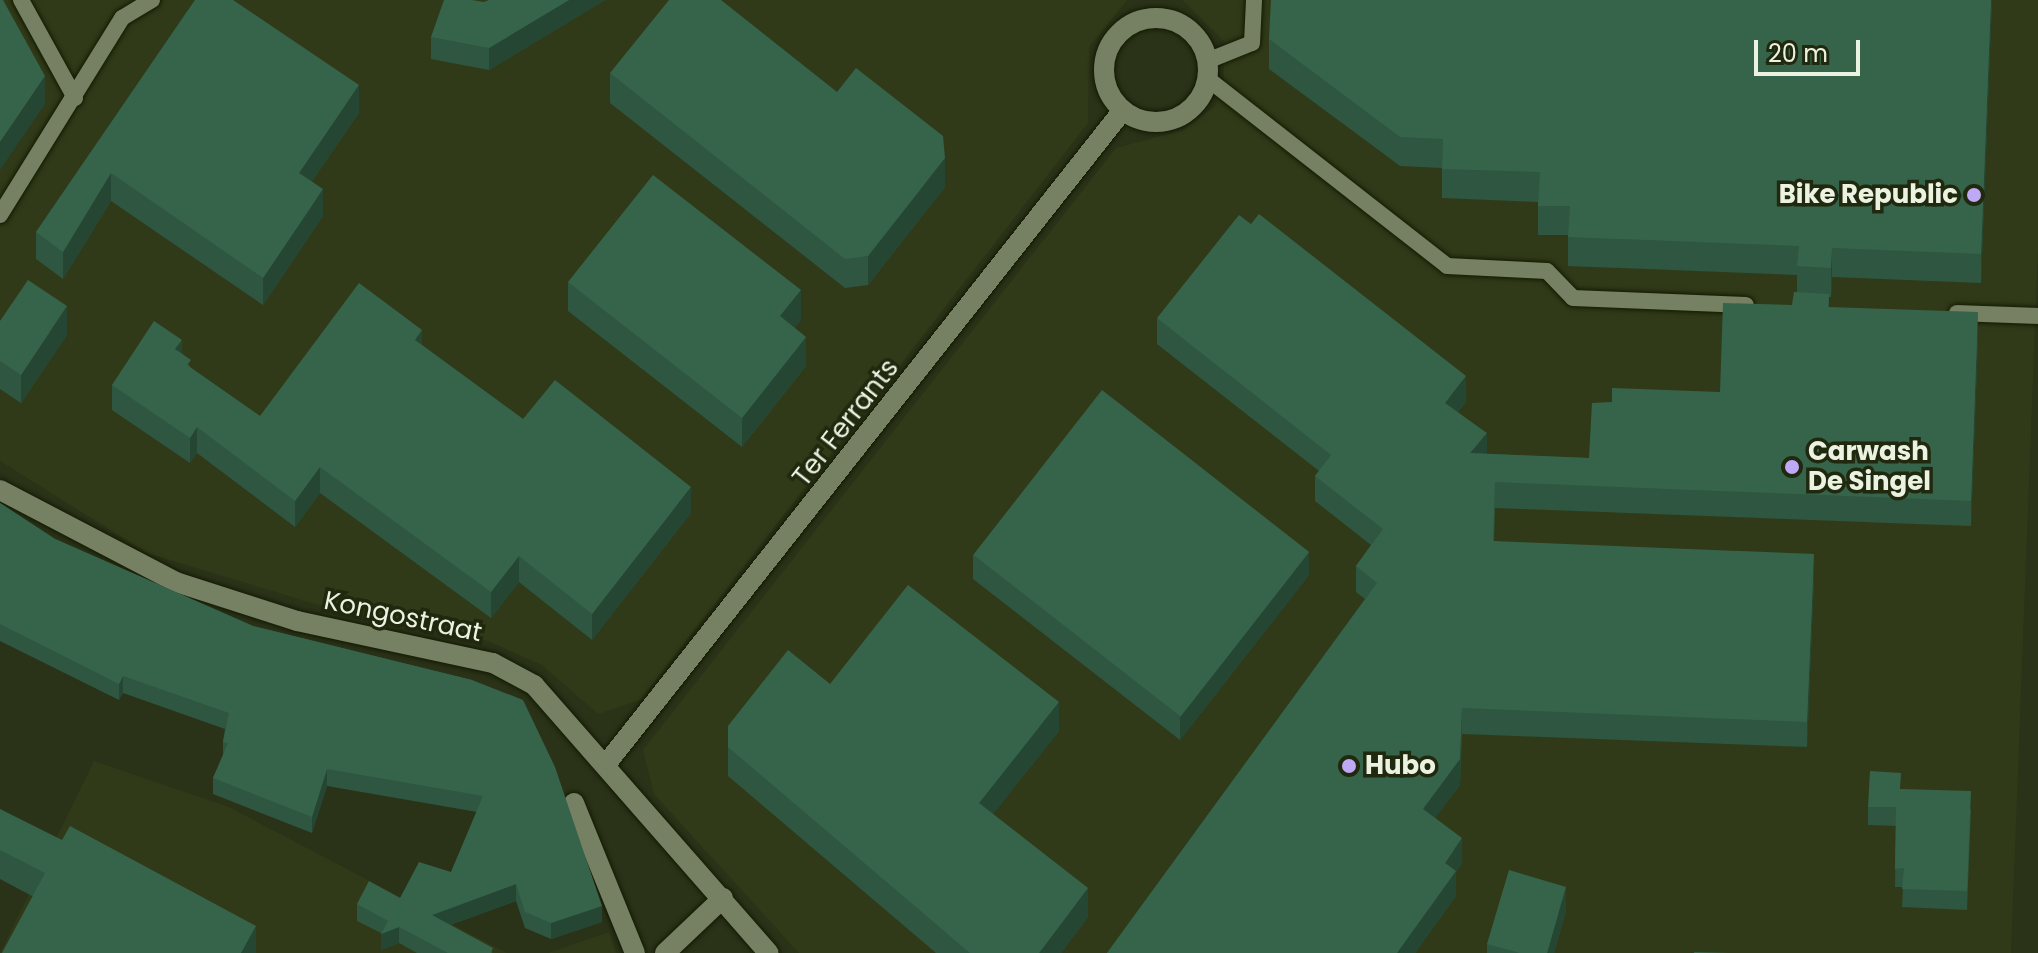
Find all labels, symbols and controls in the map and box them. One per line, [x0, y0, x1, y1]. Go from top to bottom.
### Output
scale bar [1758, 24, 1864, 74]
text: 20 m [1768, 37, 1828, 70]
place label: Bike Republic [1779, 179, 1958, 211]
marker: Bike Republic [1965, 186, 1983, 204]
street label: Ter Ferrants [787, 353, 905, 493]
place label: Carwash De Singel [1808, 436, 1931, 498]
marker: Carwash De Singel [1783, 458, 1801, 476]
street label: Kongostraat [321, 585, 485, 649]
place label: Hubo [1365, 750, 1436, 782]
marker: Hubo [1340, 757, 1358, 775]

